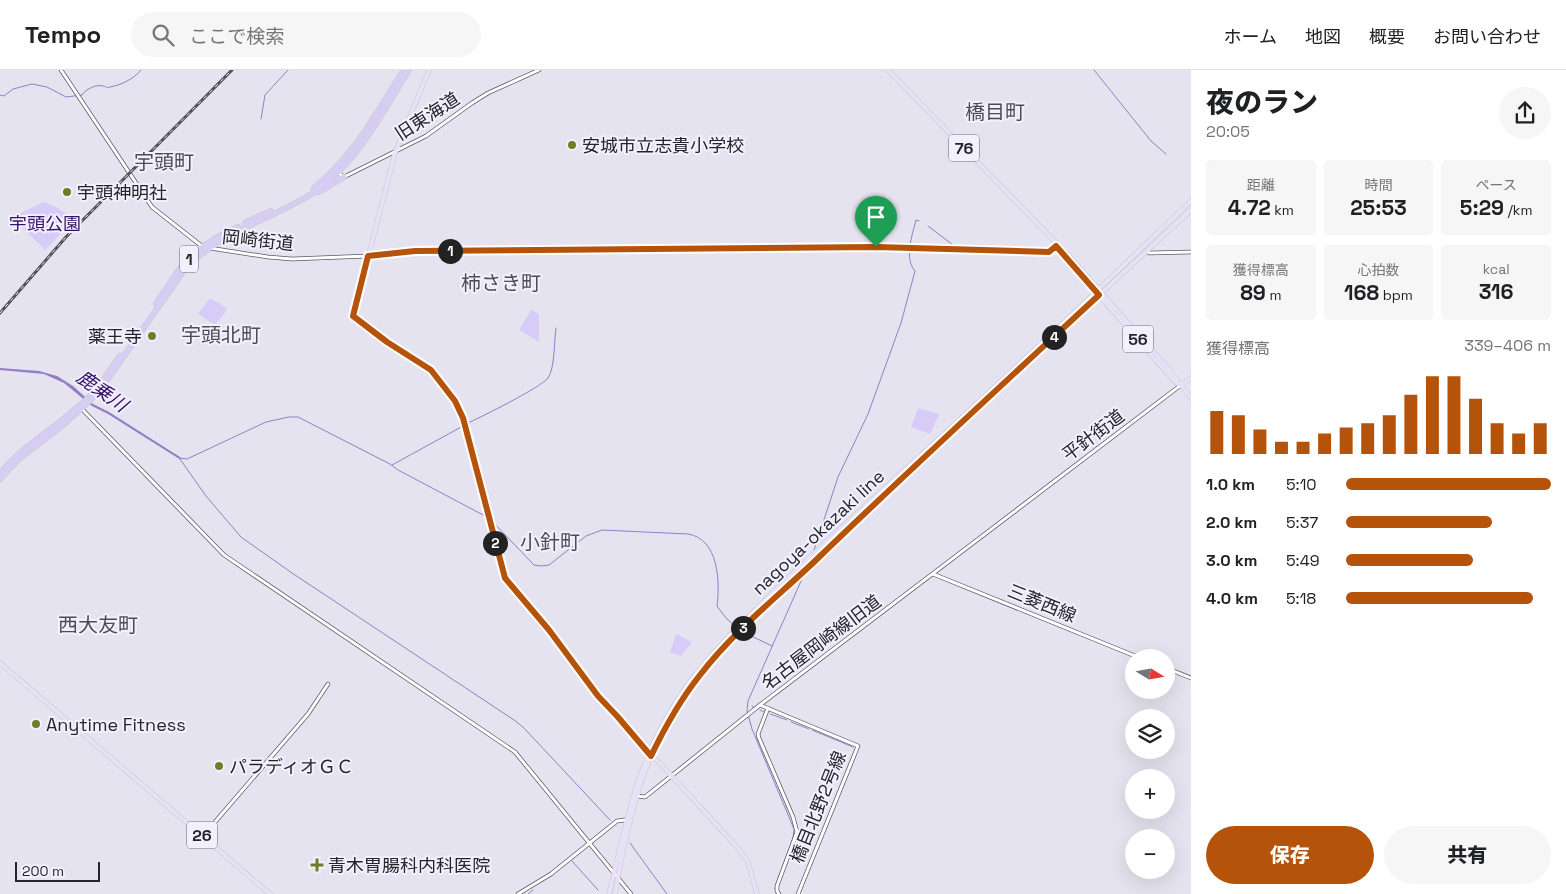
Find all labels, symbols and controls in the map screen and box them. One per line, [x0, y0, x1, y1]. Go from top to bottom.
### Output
search box [131, 12, 481, 57]
text: Tempo [25, 19, 101, 50]
icon: search [149, 21, 177, 49]
text: ここで検索 [189, 24, 284, 49]
text: ホーム [1224, 25, 1277, 48]
text: 地図 [1305, 25, 1341, 48]
text: 概要 [1369, 25, 1405, 48]
text: お問い合わせ [1433, 25, 1541, 48]
text: 夜のラン [1206, 84, 1318, 120]
street label: 旧東海道 [391, 87, 463, 145]
button: share [1499, 87, 1551, 139]
district label: 橋目町 [965, 99, 1025, 125]
text: 20:05 [1206, 121, 1250, 142]
place label: 安城市立志貴小学校 [582, 134, 744, 157]
road number: 76 [949, 134, 979, 162]
marker: 安城市立志貴小学校 [566, 139, 578, 151]
district label: 宇頭町 [134, 149, 194, 175]
text: 距離 [1247, 176, 1275, 194]
text: 時間 [1364, 176, 1392, 194]
text: ペース [1476, 176, 1517, 194]
place label: 宇頭神明社 [77, 181, 167, 204]
marker: 宇頭神明社 [61, 186, 73, 198]
text: 4.72 [1228, 194, 1271, 221]
text: 25:53 [1350, 194, 1407, 221]
text: 5:29 [1460, 194, 1504, 221]
pin [855, 196, 897, 247]
text: km [1271, 201, 1294, 219]
text: /km [1504, 201, 1532, 219]
icon: arrive [862, 203, 890, 231]
park label: 宇頭公園 [9, 212, 81, 235]
street label: 岡崎街道 [221, 225, 295, 255]
pin: 1 [438, 238, 462, 264]
text: 1 [447, 242, 454, 260]
road number: 1 [180, 245, 198, 272]
text: kcal [1483, 260, 1510, 278]
text: 獲得標高 [1233, 261, 1289, 279]
text: 心拍数 [1357, 261, 1399, 279]
district label: 柿さき町 [461, 270, 541, 296]
text: 316 [1479, 278, 1514, 305]
text: 89 [1240, 279, 1266, 306]
text: 168 [1344, 279, 1379, 306]
text: m [1266, 286, 1281, 304]
text: bpm [1379, 286, 1413, 304]
district label: 宇頭北町 [181, 322, 261, 348]
pin: 4 [1042, 324, 1066, 350]
place label: 薬王寺 [88, 325, 142, 348]
road number: 56 [1123, 325, 1153, 352]
text: 4 [1050, 328, 1059, 346]
marker: 薬王寺 [146, 330, 158, 342]
text: 339–406 m [1464, 335, 1551, 356]
text: 獲得標高 [1206, 338, 1270, 359]
water label: 鹿乗川 [71, 364, 134, 419]
street label: 平針街道 [1057, 404, 1129, 466]
street label: nagoya-okazaki line [747, 465, 889, 599]
text: 1.0 km [1206, 474, 1255, 495]
text: 5:10 [1286, 474, 1317, 495]
text: 2.0 km [1206, 512, 1257, 533]
text: 5:37 [1286, 512, 1318, 533]
district label: 小針町 [520, 529, 580, 555]
pin: 2 [482, 530, 508, 556]
text: 2 [491, 534, 500, 552]
text: 3.0 km [1206, 550, 1257, 571]
text: 5:49 [1286, 550, 1319, 571]
street label: 三菱西線 [1004, 579, 1080, 627]
text: 4.0 km [1206, 588, 1258, 609]
text: 5:18 [1286, 588, 1316, 609]
street label: 名古屋岡崎線旧道 [757, 589, 885, 695]
district label: 西大友町 [58, 612, 138, 638]
pin: 3 [730, 616, 756, 640]
text: 3 [739, 619, 748, 637]
north arrow [1125, 649, 1175, 699]
map controls [1125, 649, 1175, 879]
button: layers [1125, 709, 1175, 759]
place label: Anytime Fitness [46, 713, 186, 736]
marker: Anytime Fitness [30, 718, 42, 730]
street label: 橋目北野2号線 [785, 748, 851, 866]
place label: パラディオＧＣ [229, 755, 354, 778]
marker: パラディオＧＣ [213, 760, 225, 772]
button: + [1125, 769, 1175, 819]
road number: 26 [187, 822, 217, 848]
button: 保存 [1206, 826, 1374, 884]
button: 共有 [1384, 826, 1551, 884]
button: − [1125, 829, 1175, 879]
place label: 青木胃腸科内科医院 [328, 854, 490, 877]
marker: 青木胃腸科内科医院 [310, 858, 324, 872]
scale bar [15, 859, 100, 882]
text: 200 m [22, 862, 64, 880]

